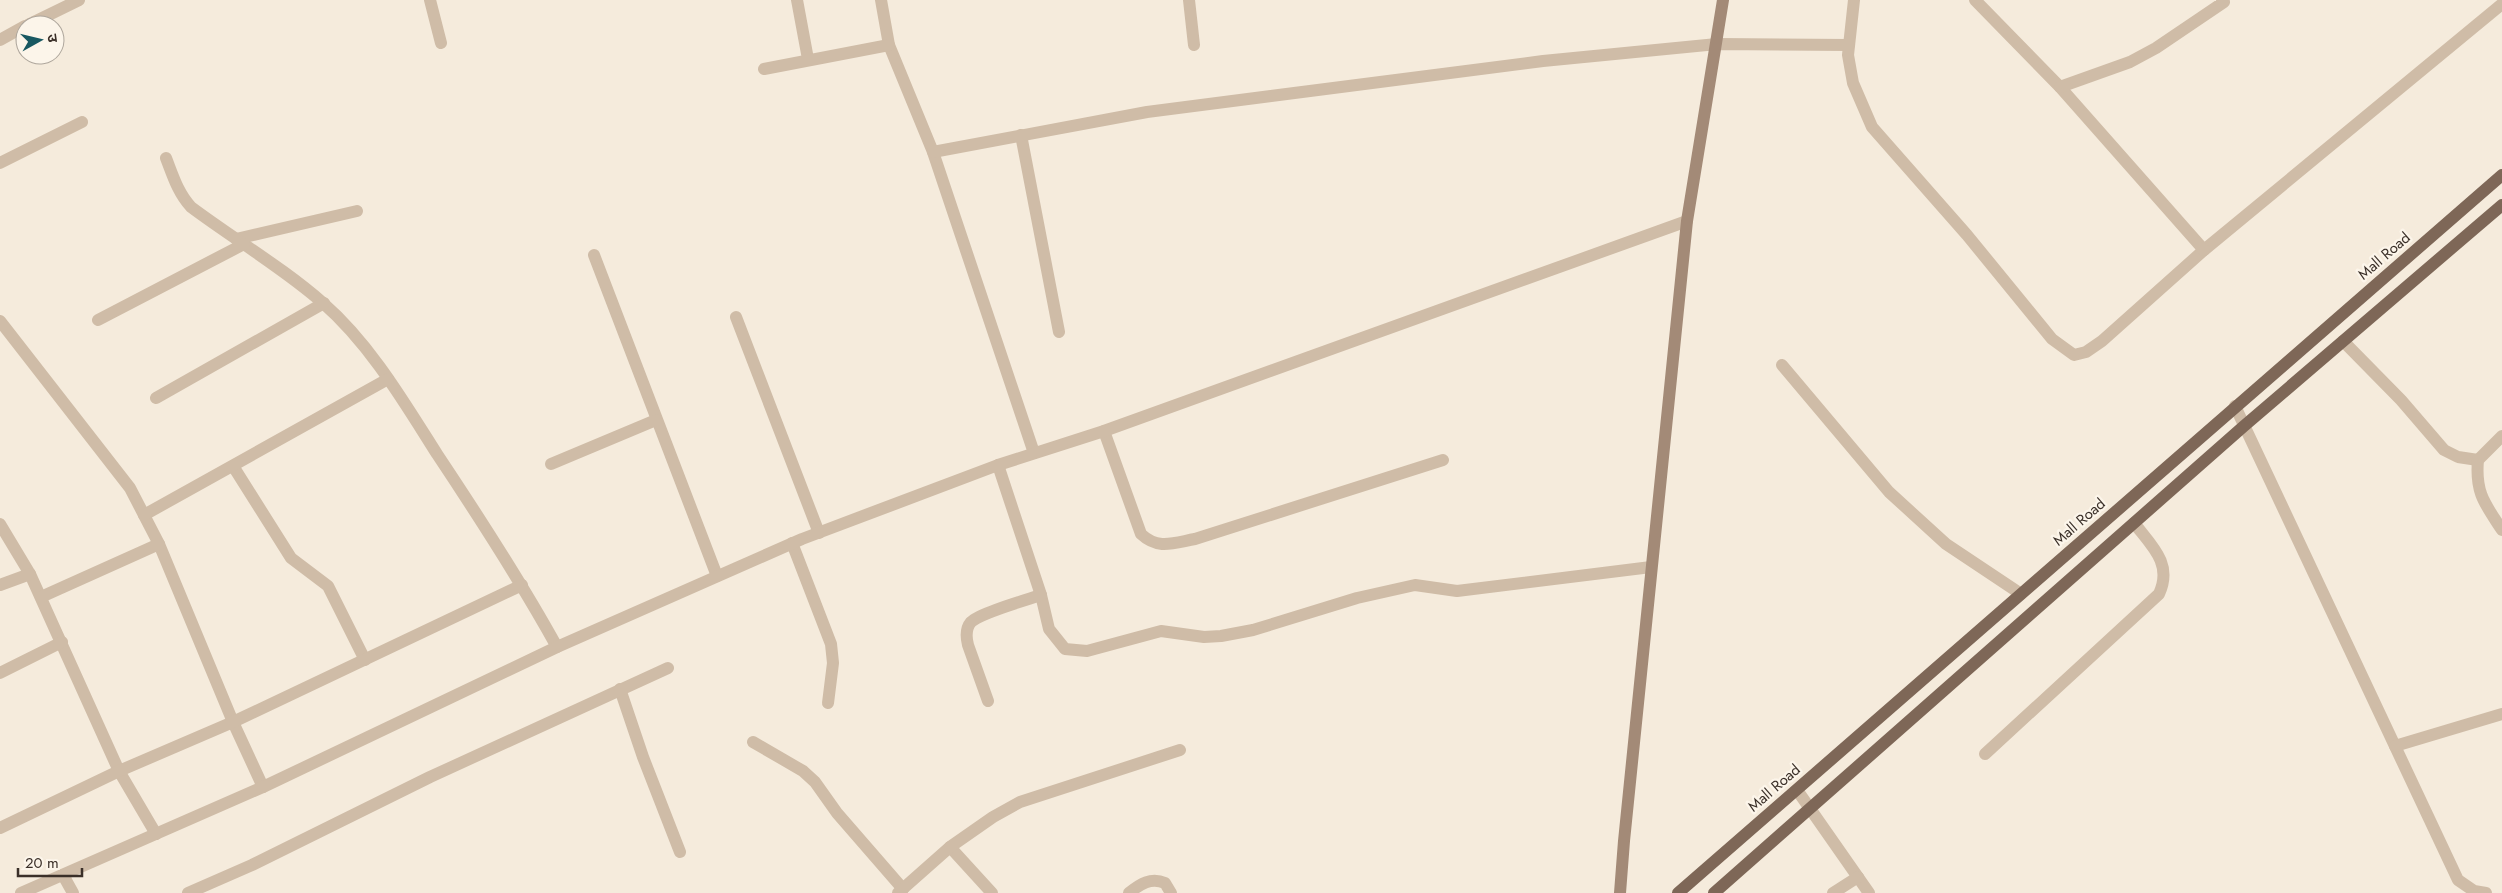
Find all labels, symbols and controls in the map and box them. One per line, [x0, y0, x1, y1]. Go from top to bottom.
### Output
north arrow [15, 15, 65, 65]
text: उ [42, 33, 63, 44]
street label: Mall Road [2353, 227, 2415, 285]
street label: Mall Road [2048, 493, 2110, 551]
street label: Mall Road [1743, 759, 1805, 817]
scale bar [18, 846, 81, 878]
text: 20 m [25, 852, 59, 874]

